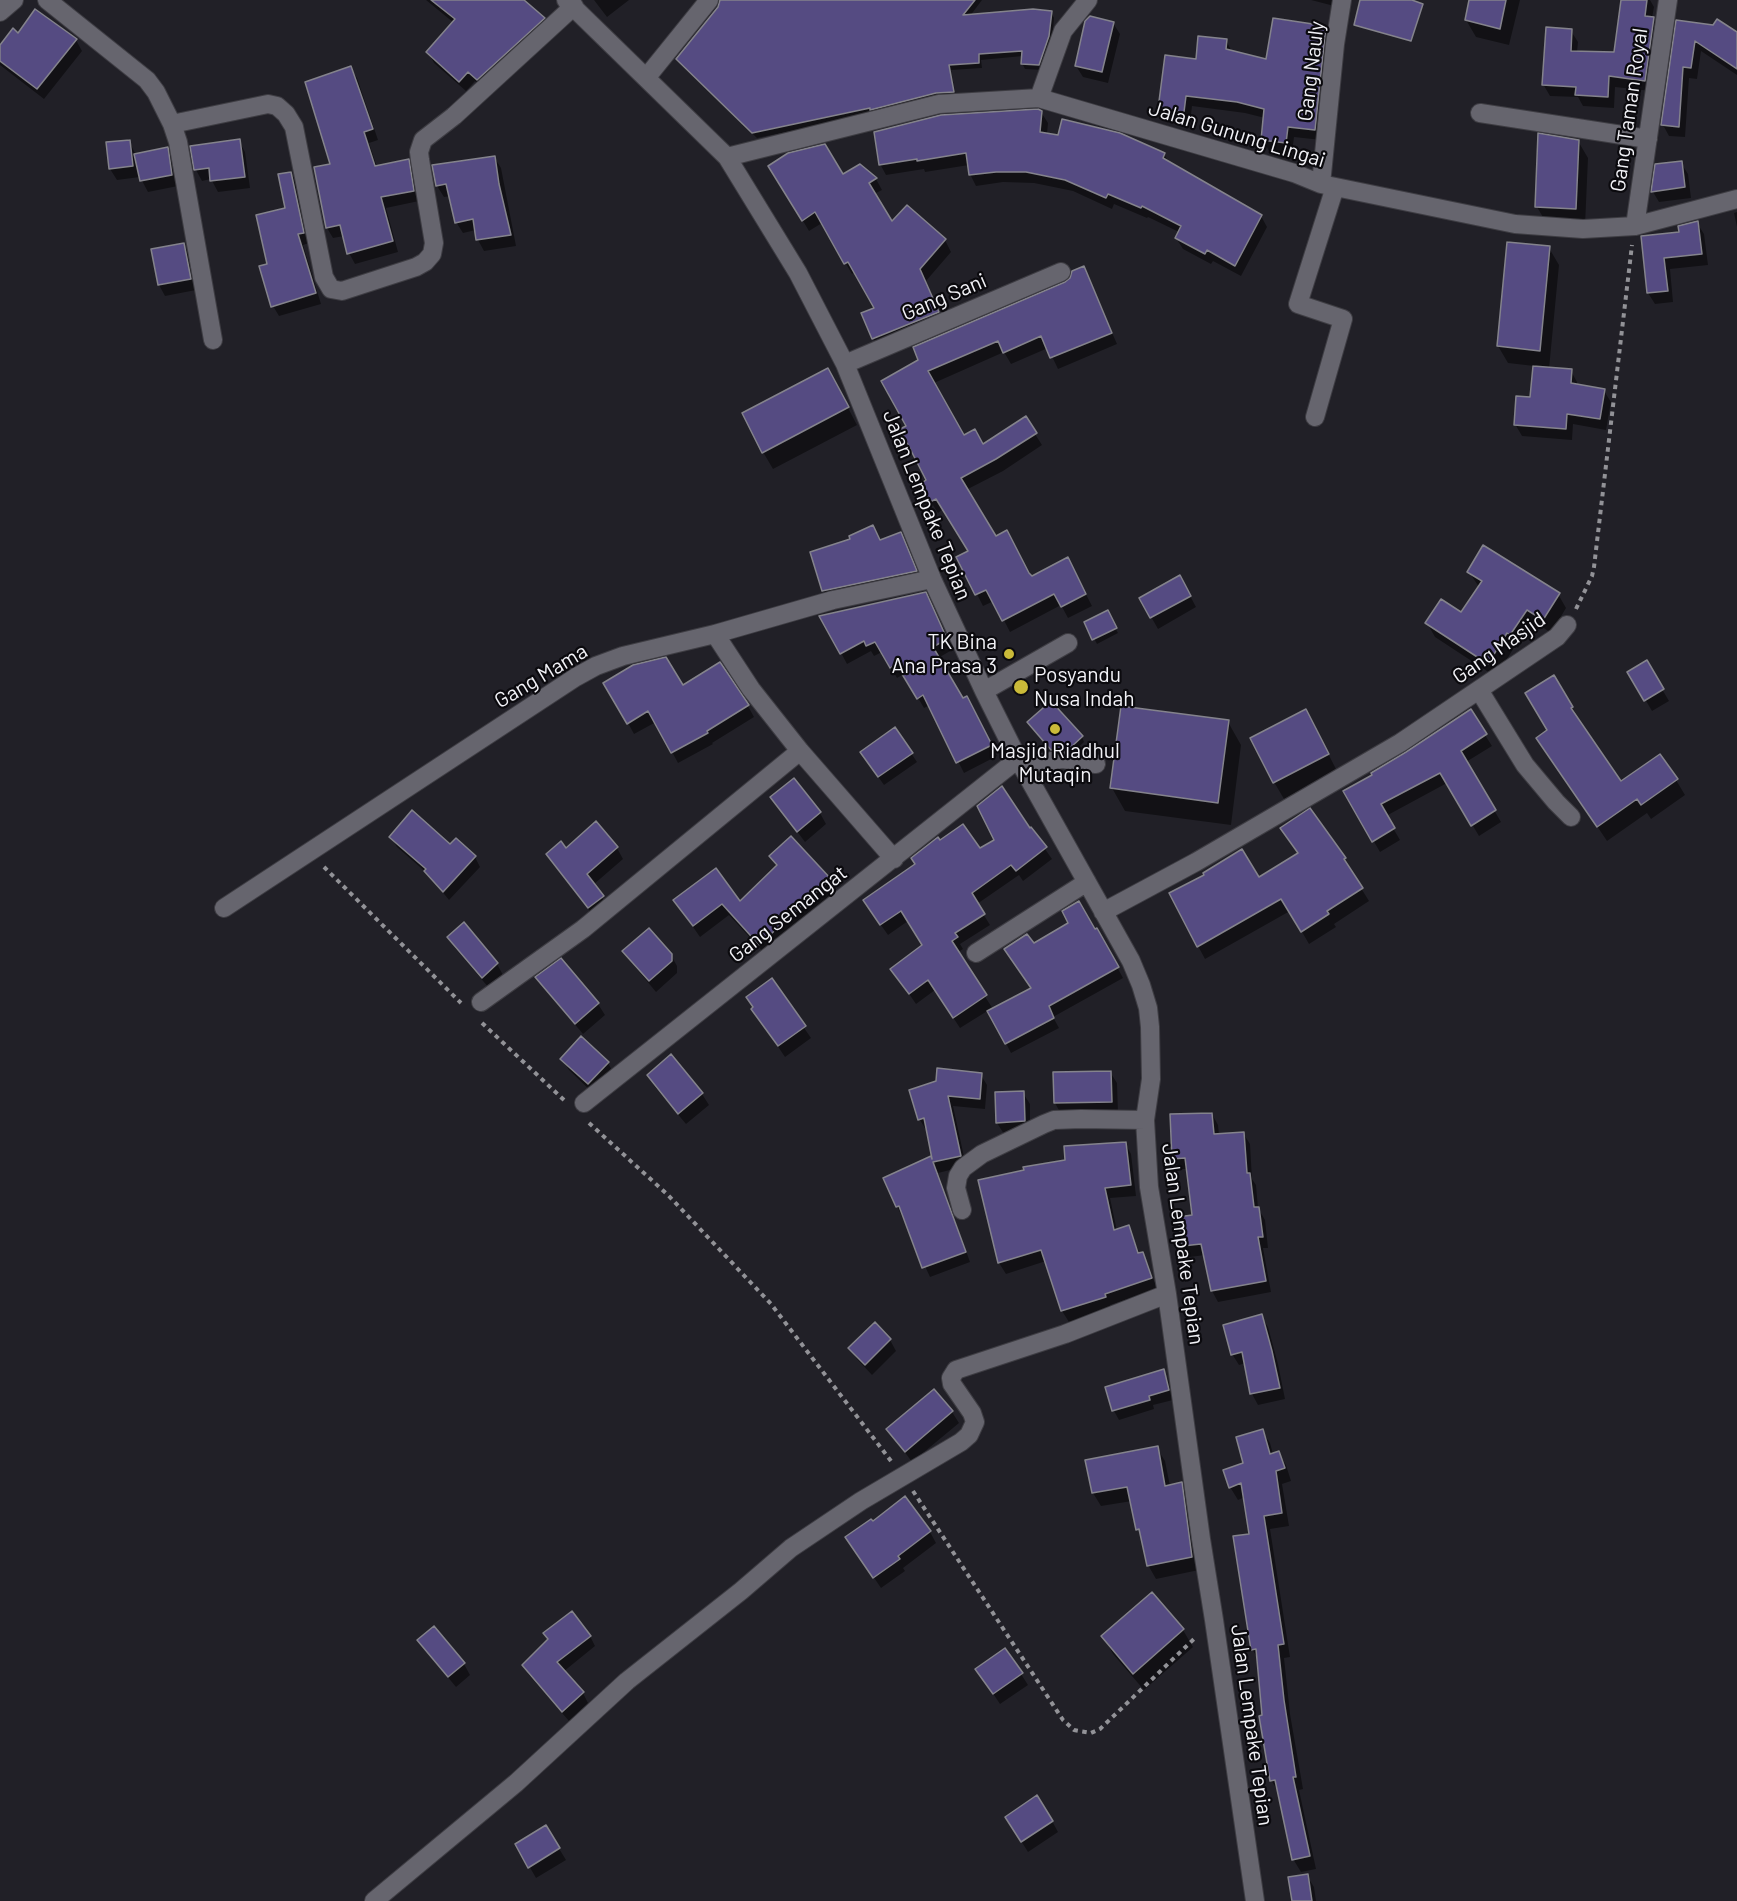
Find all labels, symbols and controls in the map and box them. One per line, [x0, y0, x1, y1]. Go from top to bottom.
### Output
street label: Gang Nauly [1292, 19, 1330, 123]
street label: Gang Taman Royal [1605, 27, 1653, 193]
street label: Jalan Gunung Lingai [1146, 95, 1328, 173]
street label: Gang Sani [898, 268, 990, 326]
street label: Jalan Lempake Tepian [877, 406, 977, 604]
street label: Gang Masjid [1448, 607, 1550, 689]
place label: TK Bina Ana Prasa 3 [891, 629, 997, 679]
street label: Gang Mama [490, 638, 592, 714]
marker: TK Bina Ana Prasa 3 [1002, 647, 1016, 661]
place label: Posyandu Nusa Indah [1034, 662, 1135, 712]
marker: Posyandu Nusa Indah [1012, 678, 1030, 696]
marker: Masjid Riadhul Mutaqin [1048, 722, 1062, 736]
place label: Masjid Riadhul Mutaqin [990, 738, 1120, 788]
street label: Gang Semangat [724, 860, 852, 968]
street label: Jalan Lempake Tepian [1156, 1142, 1210, 1346]
street label: Jalan Lempake Tepian [1225, 1623, 1279, 1827]

